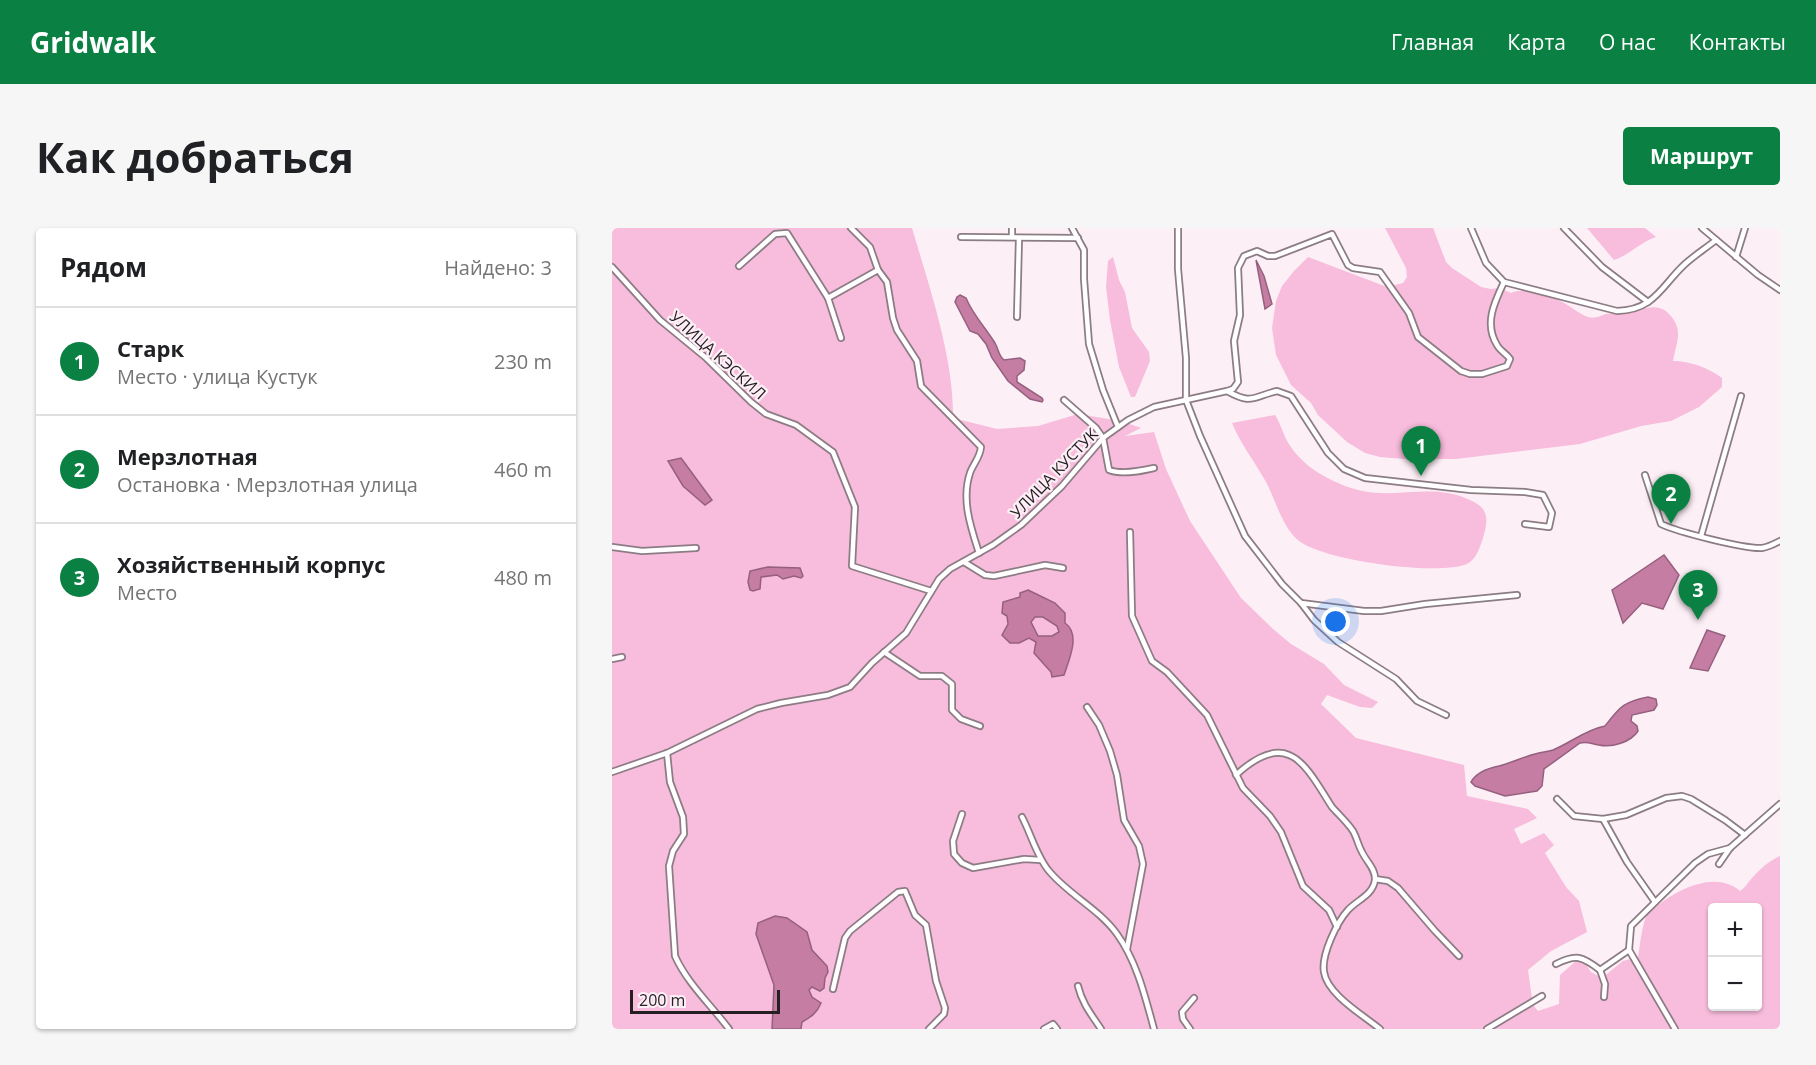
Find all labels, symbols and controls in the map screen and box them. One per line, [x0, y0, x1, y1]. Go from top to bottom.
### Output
text: Gridwalk [30, 23, 156, 61]
text: Главная [1391, 28, 1474, 56]
text: Карта [1507, 28, 1566, 56]
text: О нас [1599, 28, 1656, 56]
text: Контакты [1689, 28, 1786, 56]
button: Маршрут [1623, 127, 1780, 185]
text: Как добраться [36, 128, 354, 185]
text: Рядом [60, 249, 147, 285]
text: Найдено: 3 [444, 254, 552, 281]
street label: УЛИЦА КЭСКИЛ [665, 306, 771, 404]
text: Старк [117, 333, 184, 363]
text: 1 [74, 348, 85, 375]
text: 230 m [494, 348, 552, 375]
text: Место · улица Кустук [117, 363, 317, 390]
street label: УЛИЦА КУСТУК [1005, 423, 1103, 523]
pin: 1 [1402, 426, 1440, 476]
text: Мерзлотная [117, 441, 258, 471]
text: 2 [74, 456, 85, 483]
text: 460 m [494, 456, 552, 483]
text: Остановка · Мерзлотная улица [117, 471, 418, 498]
pin: 2 [1652, 474, 1690, 524]
text: Хозяйственный корпус [117, 549, 385, 579]
text: 3 [74, 564, 85, 591]
text: 480 m [494, 564, 552, 591]
pin: 3 [1678, 570, 1718, 620]
text: Место [117, 579, 177, 606]
your location [1321, 607, 1350, 636]
map controls [1708, 903, 1762, 1011]
button: + [1708, 903, 1762, 957]
button: − [1708, 957, 1762, 1011]
scale bar [630, 987, 780, 1014]
text: 200 m [639, 989, 685, 1011]

